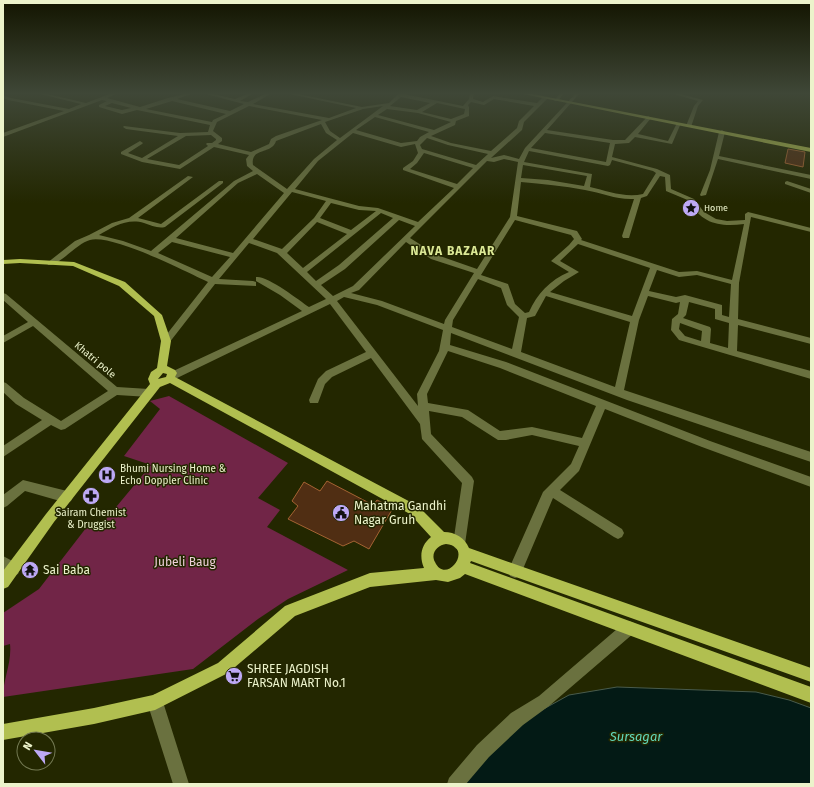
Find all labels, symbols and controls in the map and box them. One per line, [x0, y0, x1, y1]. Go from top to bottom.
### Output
place icon: Home [681, 198, 701, 218]
place label: Home [704, 203, 728, 213]
district label: NAVA BAZAAR [411, 244, 495, 258]
street label: Khatri pole [72, 339, 118, 381]
place label: Bhumi Nursing Home & Echo Doppler Clinic [120, 463, 226, 487]
hospital icon: Bhumi Nursing Home & Echo Doppler Clinic [97, 465, 117, 485]
pharmacy icon: Sairam Chemist & Druggist [81, 486, 101, 506]
place label: Mahatma Gandhi Nagar Gruh [354, 499, 446, 527]
public building icon: Mahatma Gandhi Nagar Gruh [331, 503, 351, 523]
place label: Sairam Chemist & Druggist [56, 507, 127, 531]
park label: Jubeli Baug [154, 555, 216, 569]
temple icon: Sai Baba [20, 560, 40, 580]
place label: Sai Baba [43, 563, 90, 577]
place label: SHREE JAGDISH FARSAN MART No.1 [247, 662, 346, 690]
supermarket icon: SHREE JAGDISH FARSAN MART No.1 [224, 666, 244, 686]
water label: Sursagar [609, 729, 663, 744]
north arrow [16, 731, 56, 771]
text: N [20, 740, 35, 753]

